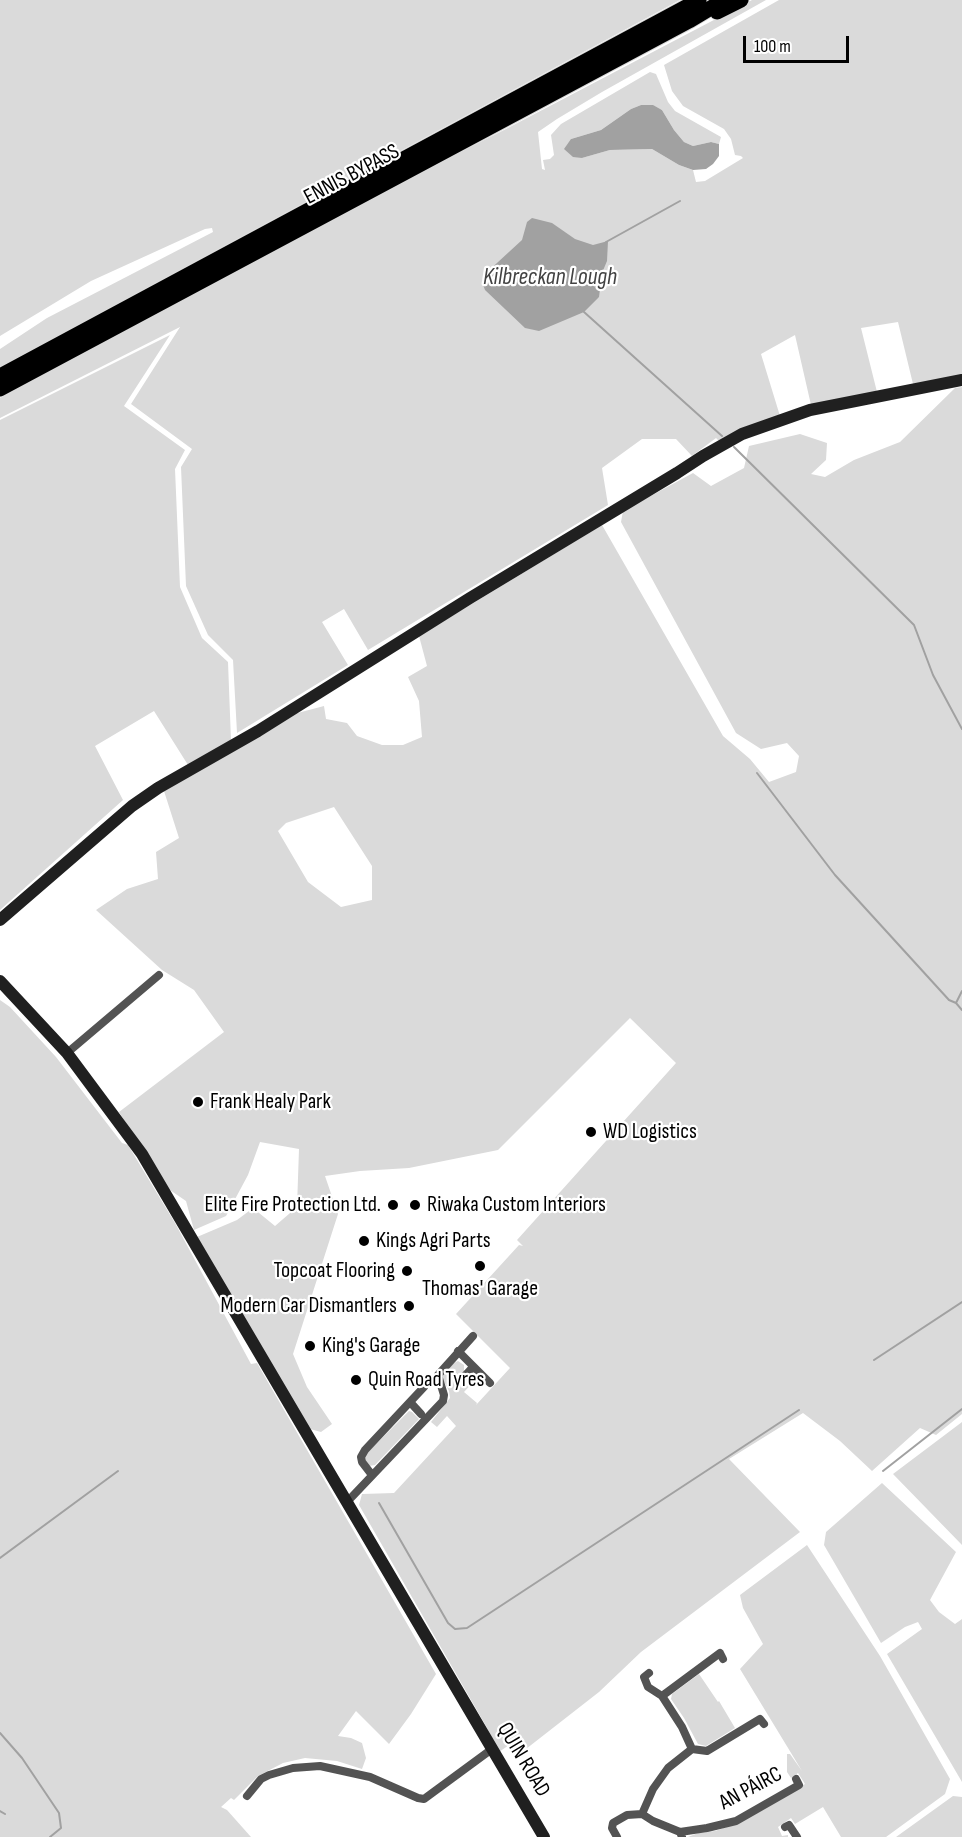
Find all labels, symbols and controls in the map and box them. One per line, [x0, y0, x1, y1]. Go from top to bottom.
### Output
scale bar [746, 24, 852, 62]
text: 100 m [754, 36, 791, 57]
street label: ENNIS BYPASS [300, 139, 404, 211]
water label: Kilbreckan Lough [483, 264, 617, 292]
place label: Frank Healy Park [210, 1089, 331, 1115]
marker: Frank Healy Park [191, 1095, 205, 1109]
place label: WD Logistics [603, 1119, 697, 1145]
marker: WD Logistics [584, 1125, 598, 1139]
place label: Elite Fire Protection Ltd. [204, 1192, 381, 1218]
place label: Riwaka Custom Interiors [427, 1192, 606, 1218]
marker: Elite Fire Protection Ltd. [386, 1198, 400, 1212]
marker: Riwaka Custom Interiors [408, 1198, 422, 1212]
place label: Kings Agri Parts [376, 1228, 491, 1254]
marker: Kings Agri Parts [357, 1234, 371, 1248]
place label: Topcoat Flooring [273, 1258, 395, 1284]
marker: Thomas' Garage [473, 1259, 487, 1273]
marker: Topcoat Flooring [400, 1264, 414, 1278]
place label: Thomas' Garage [422, 1276, 538, 1302]
place label: Modern Car Dismantlers [220, 1293, 397, 1319]
marker: Modern Car Dismantlers [402, 1299, 416, 1313]
place label: King's Garage [322, 1333, 420, 1359]
marker: King's Garage [303, 1339, 317, 1353]
place label: Quin Road Tyres [368, 1367, 484, 1393]
marker: Quin Road Tyres [349, 1373, 363, 1387]
street label: QUIN ROAD [491, 1718, 555, 1802]
street label: AN PÁIRC [715, 1762, 787, 1816]

